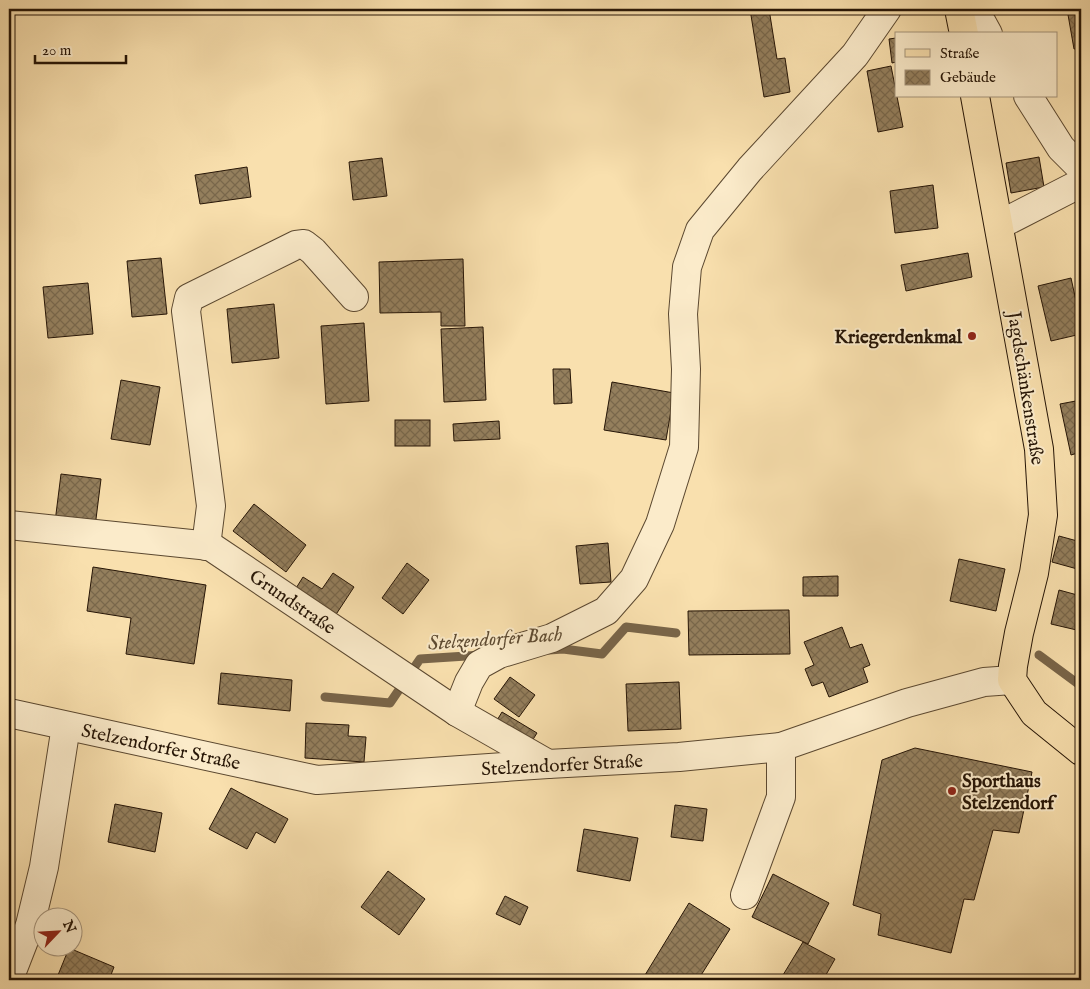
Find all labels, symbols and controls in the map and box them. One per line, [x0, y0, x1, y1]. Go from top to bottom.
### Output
scale bar [35, 32, 126, 64]
legend [895, 32, 1058, 98]
text: 20 m [42, 41, 72, 60]
text: Straße [940, 44, 980, 63]
text: Gebäude [940, 68, 996, 87]
street label: Jagdschänkenstraße [1001, 308, 1049, 467]
place label: Kriegerdenkmal [834, 326, 963, 350]
marker: Kriegerdenkmal [966, 330, 978, 342]
street label: Grundstraße [244, 565, 340, 640]
water label: Stelzendorfer Bach [427, 622, 564, 657]
street label: Stelzendorfer Straße [79, 719, 242, 777]
street label: Stelzendorfer Straße [481, 750, 644, 782]
place label: Sporthaus Stelzendorf [962, 770, 1057, 816]
marker: Sporthaus Stelzendorf [946, 785, 958, 797]
north arrow [32, 906, 82, 956]
text: N [58, 917, 80, 936]

